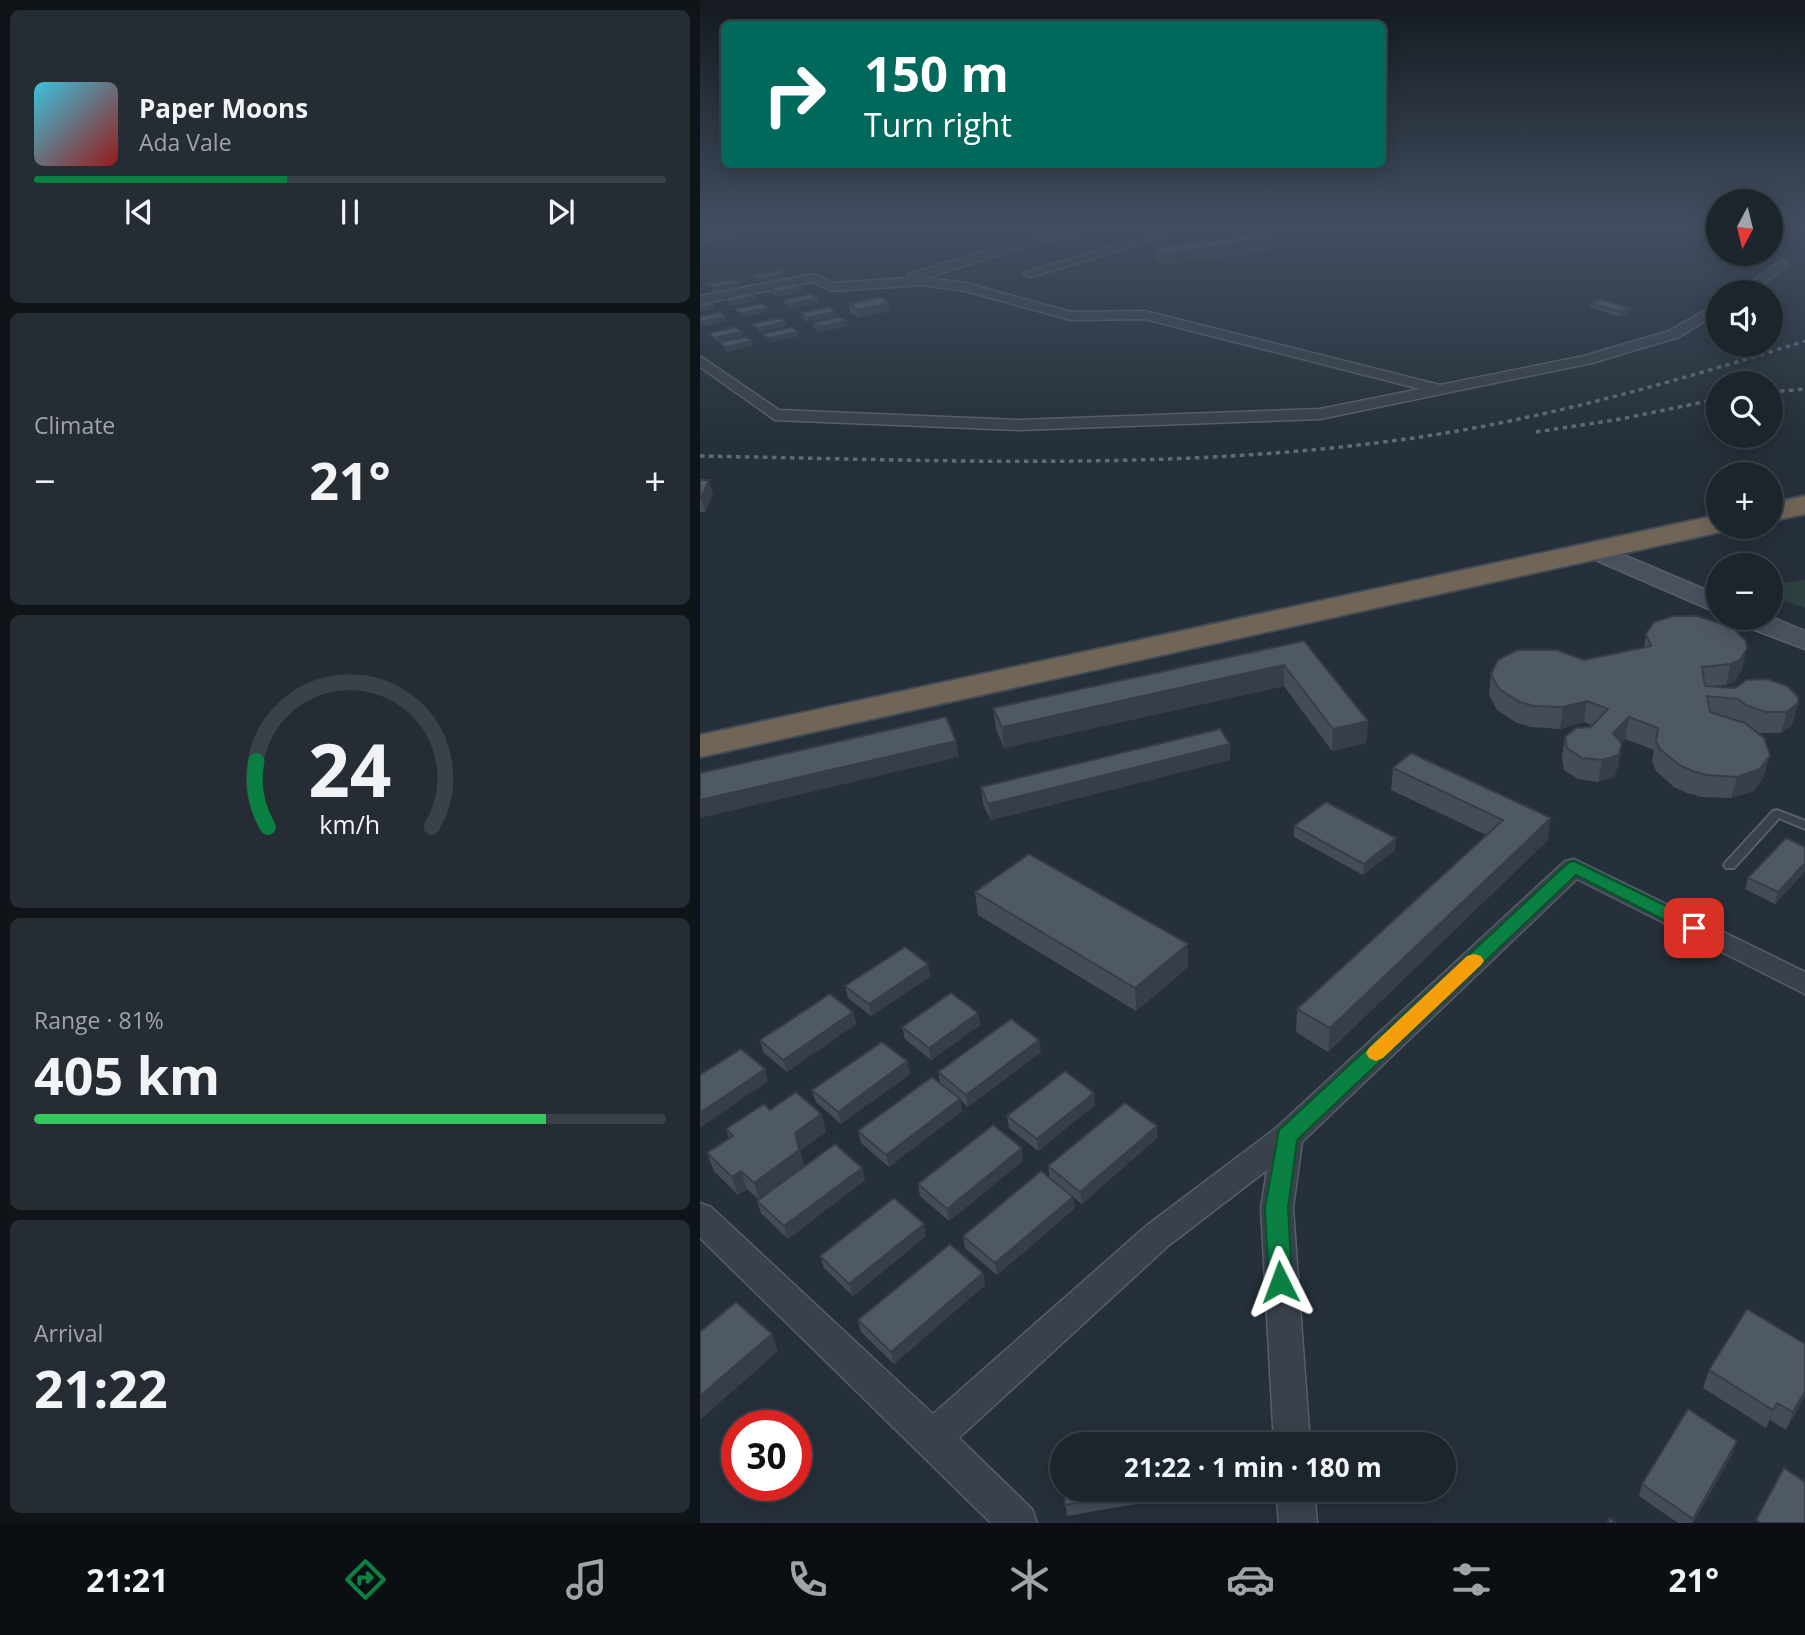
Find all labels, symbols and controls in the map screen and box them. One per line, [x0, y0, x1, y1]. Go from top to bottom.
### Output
text: 150 m [864, 40, 1009, 106]
icon: right [749, 49, 840, 140]
text: Paper Moons [139, 90, 308, 126]
text: Turn right [864, 103, 1012, 146]
text: Ada Vale [139, 126, 232, 158]
north arrow [1706, 189, 1783, 266]
map controls [1706, 189, 1783, 630]
icon: previous [120, 193, 158, 231]
icon: pause [331, 193, 369, 231]
icon: next [542, 193, 580, 231]
button: sound [1706, 280, 1783, 357]
button: search [1706, 371, 1783, 448]
text: Climate [34, 409, 115, 441]
text: 21° [309, 444, 391, 515]
text: − [34, 454, 56, 506]
text: + [644, 454, 666, 506]
button: + [1706, 462, 1783, 539]
button: − [1706, 553, 1783, 630]
text: 24 [308, 720, 392, 819]
text: km/h [320, 807, 380, 841]
pin [1664, 898, 1724, 958]
icon: arrive [1675, 909, 1713, 947]
text: Range · 81% [34, 1004, 164, 1036]
text: 405 km [34, 1039, 220, 1110]
position arrow [1243, 1245, 1317, 1319]
text: Arrival [34, 1317, 103, 1349]
text: 21:22 [34, 1352, 168, 1423]
speed limit sign: 30 [721, 1410, 812, 1501]
text: 21:22 · 1 min · 180 m [1124, 1449, 1382, 1485]
icon: directions [341, 1555, 390, 1604]
icon: music [562, 1555, 611, 1604]
icon: phone [783, 1555, 832, 1604]
icon: climate [1005, 1555, 1054, 1604]
icon: car [1226, 1555, 1275, 1604]
icon: filters [1447, 1555, 1496, 1604]
text: 21:21 [86, 1558, 168, 1601]
text: 21° [1669, 1558, 1719, 1601]

